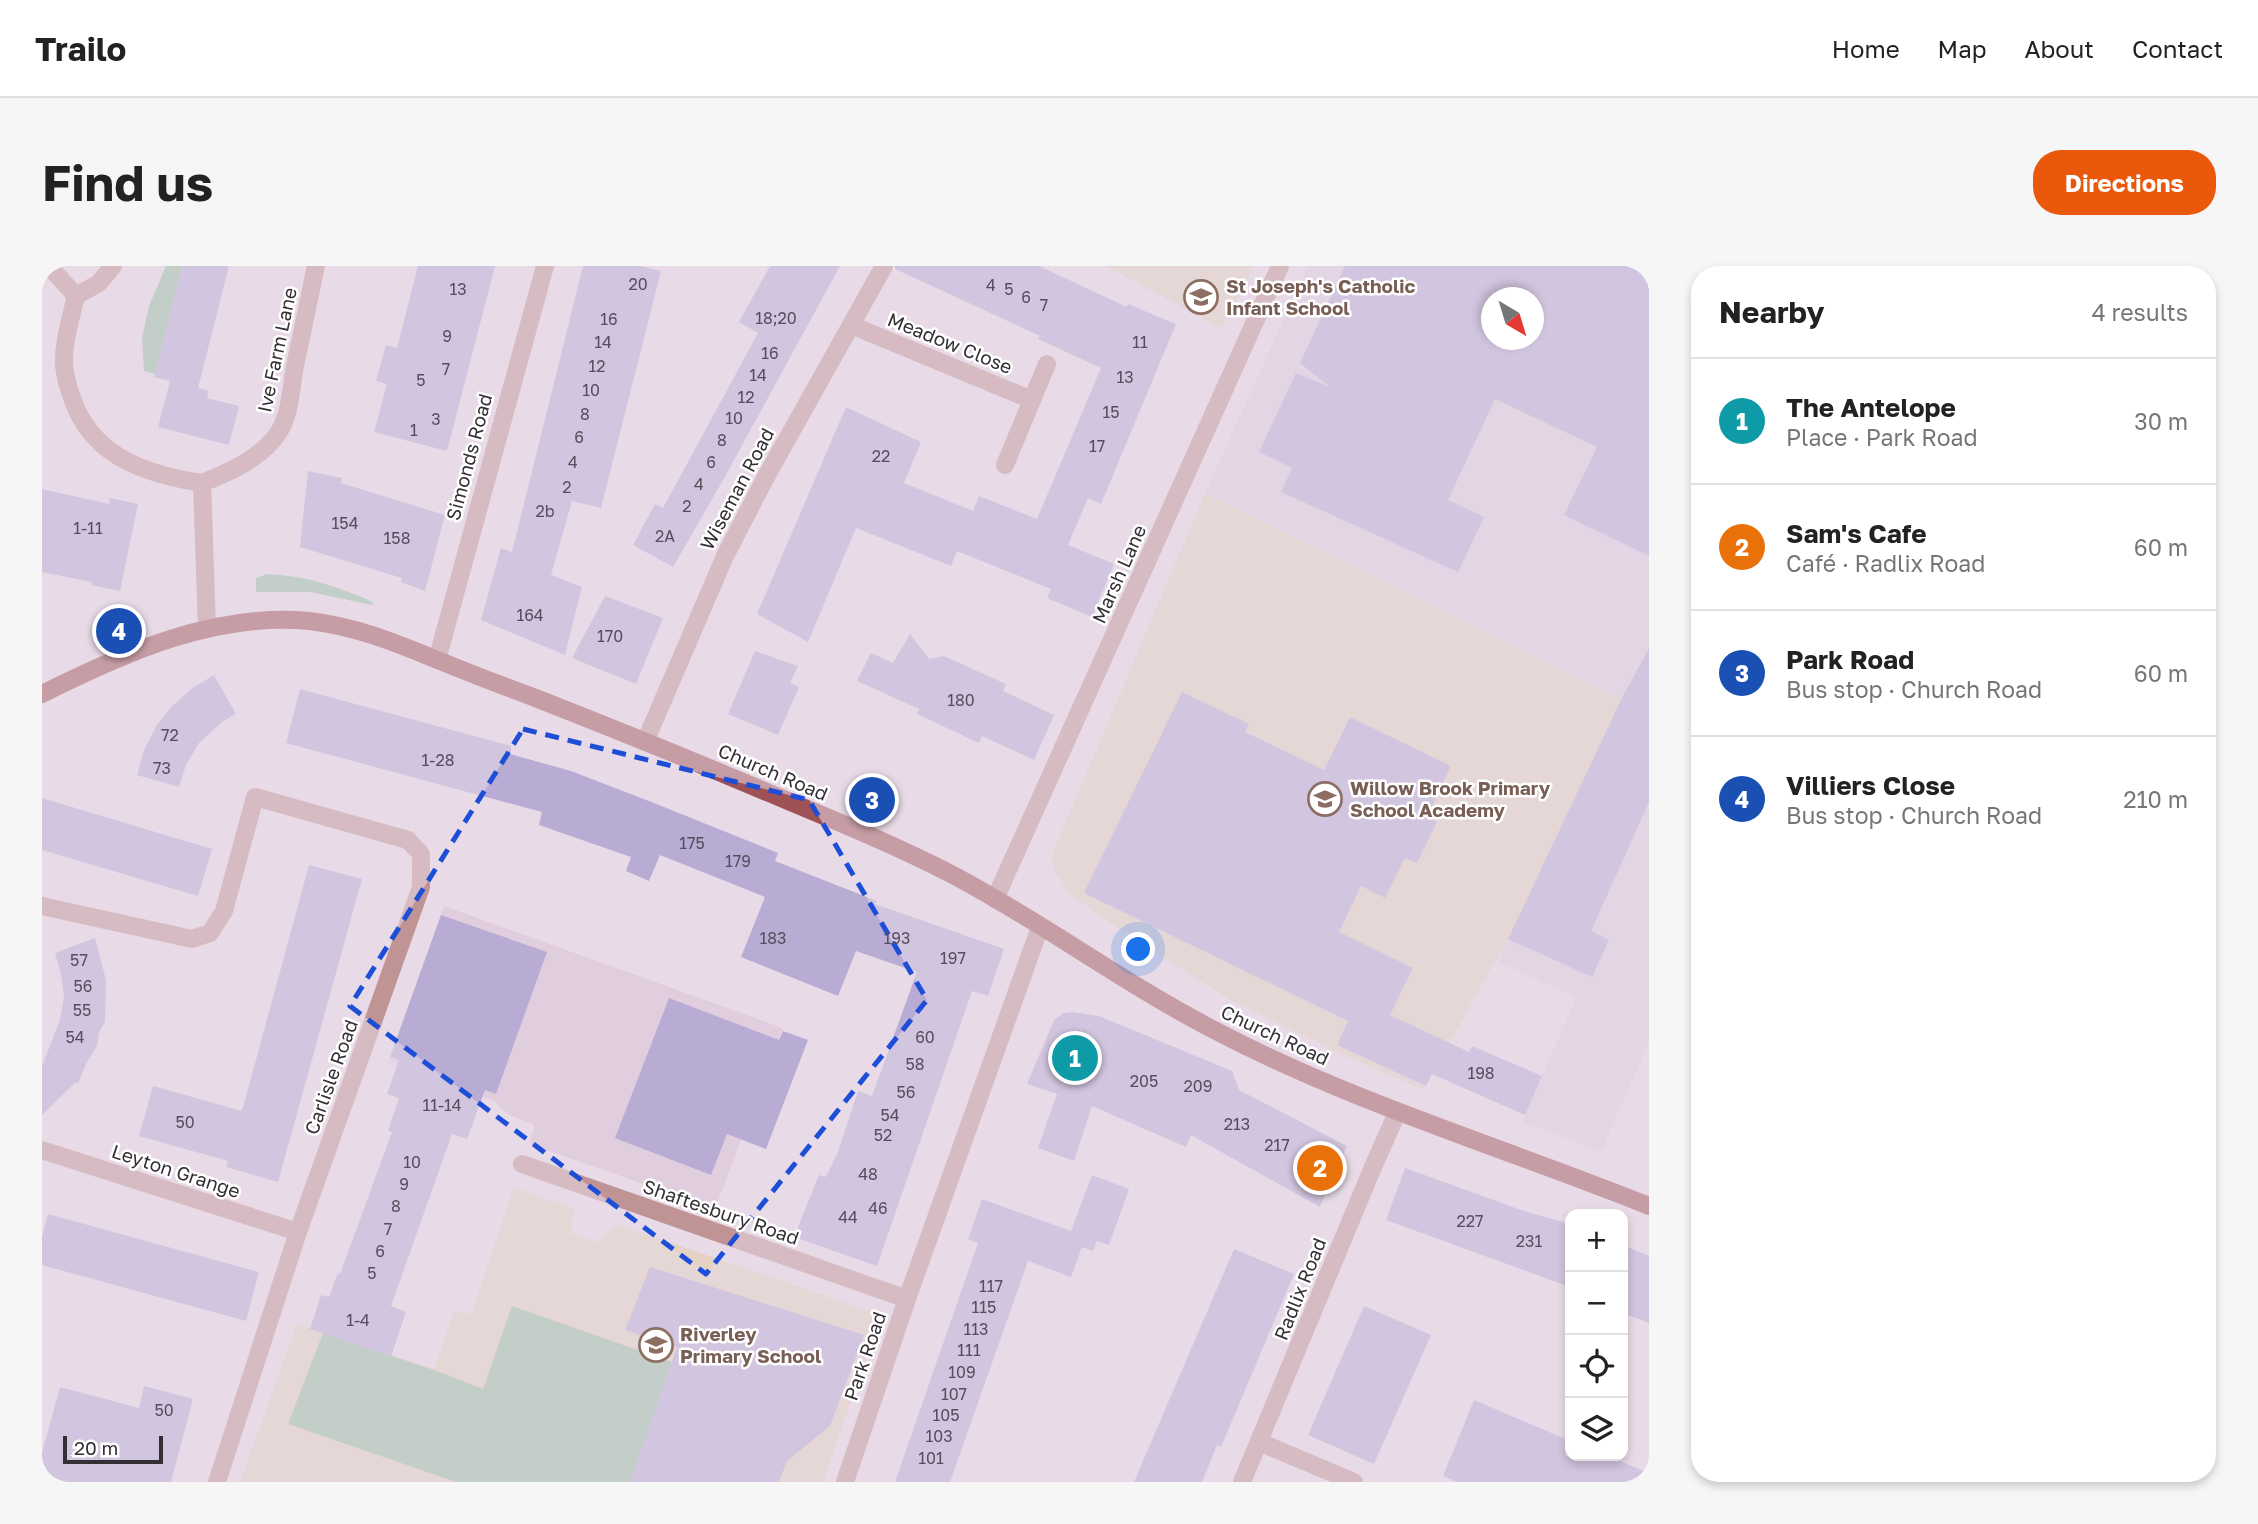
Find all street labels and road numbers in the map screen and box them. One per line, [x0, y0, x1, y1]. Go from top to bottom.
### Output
street label: Ive Farm Lane [252, 285, 301, 414]
street label: Meadow Close [884, 307, 1016, 378]
street label: Simonds Road [441, 391, 496, 523]
street label: Wiseman Road [695, 424, 778, 554]
street label: Marsh Lane [1087, 521, 1150, 627]
street label: Church Road [715, 738, 831, 805]
street label: Church Road [1217, 999, 1333, 1070]
street label: Carlisle Road [299, 1016, 362, 1137]
street label: Leyton Grange [109, 1139, 243, 1202]
street label: Shaftesbury Road [640, 1174, 802, 1249]
street label: Radlix Road [1269, 1234, 1330, 1343]
street label: Park Road [839, 1308, 890, 1403]

